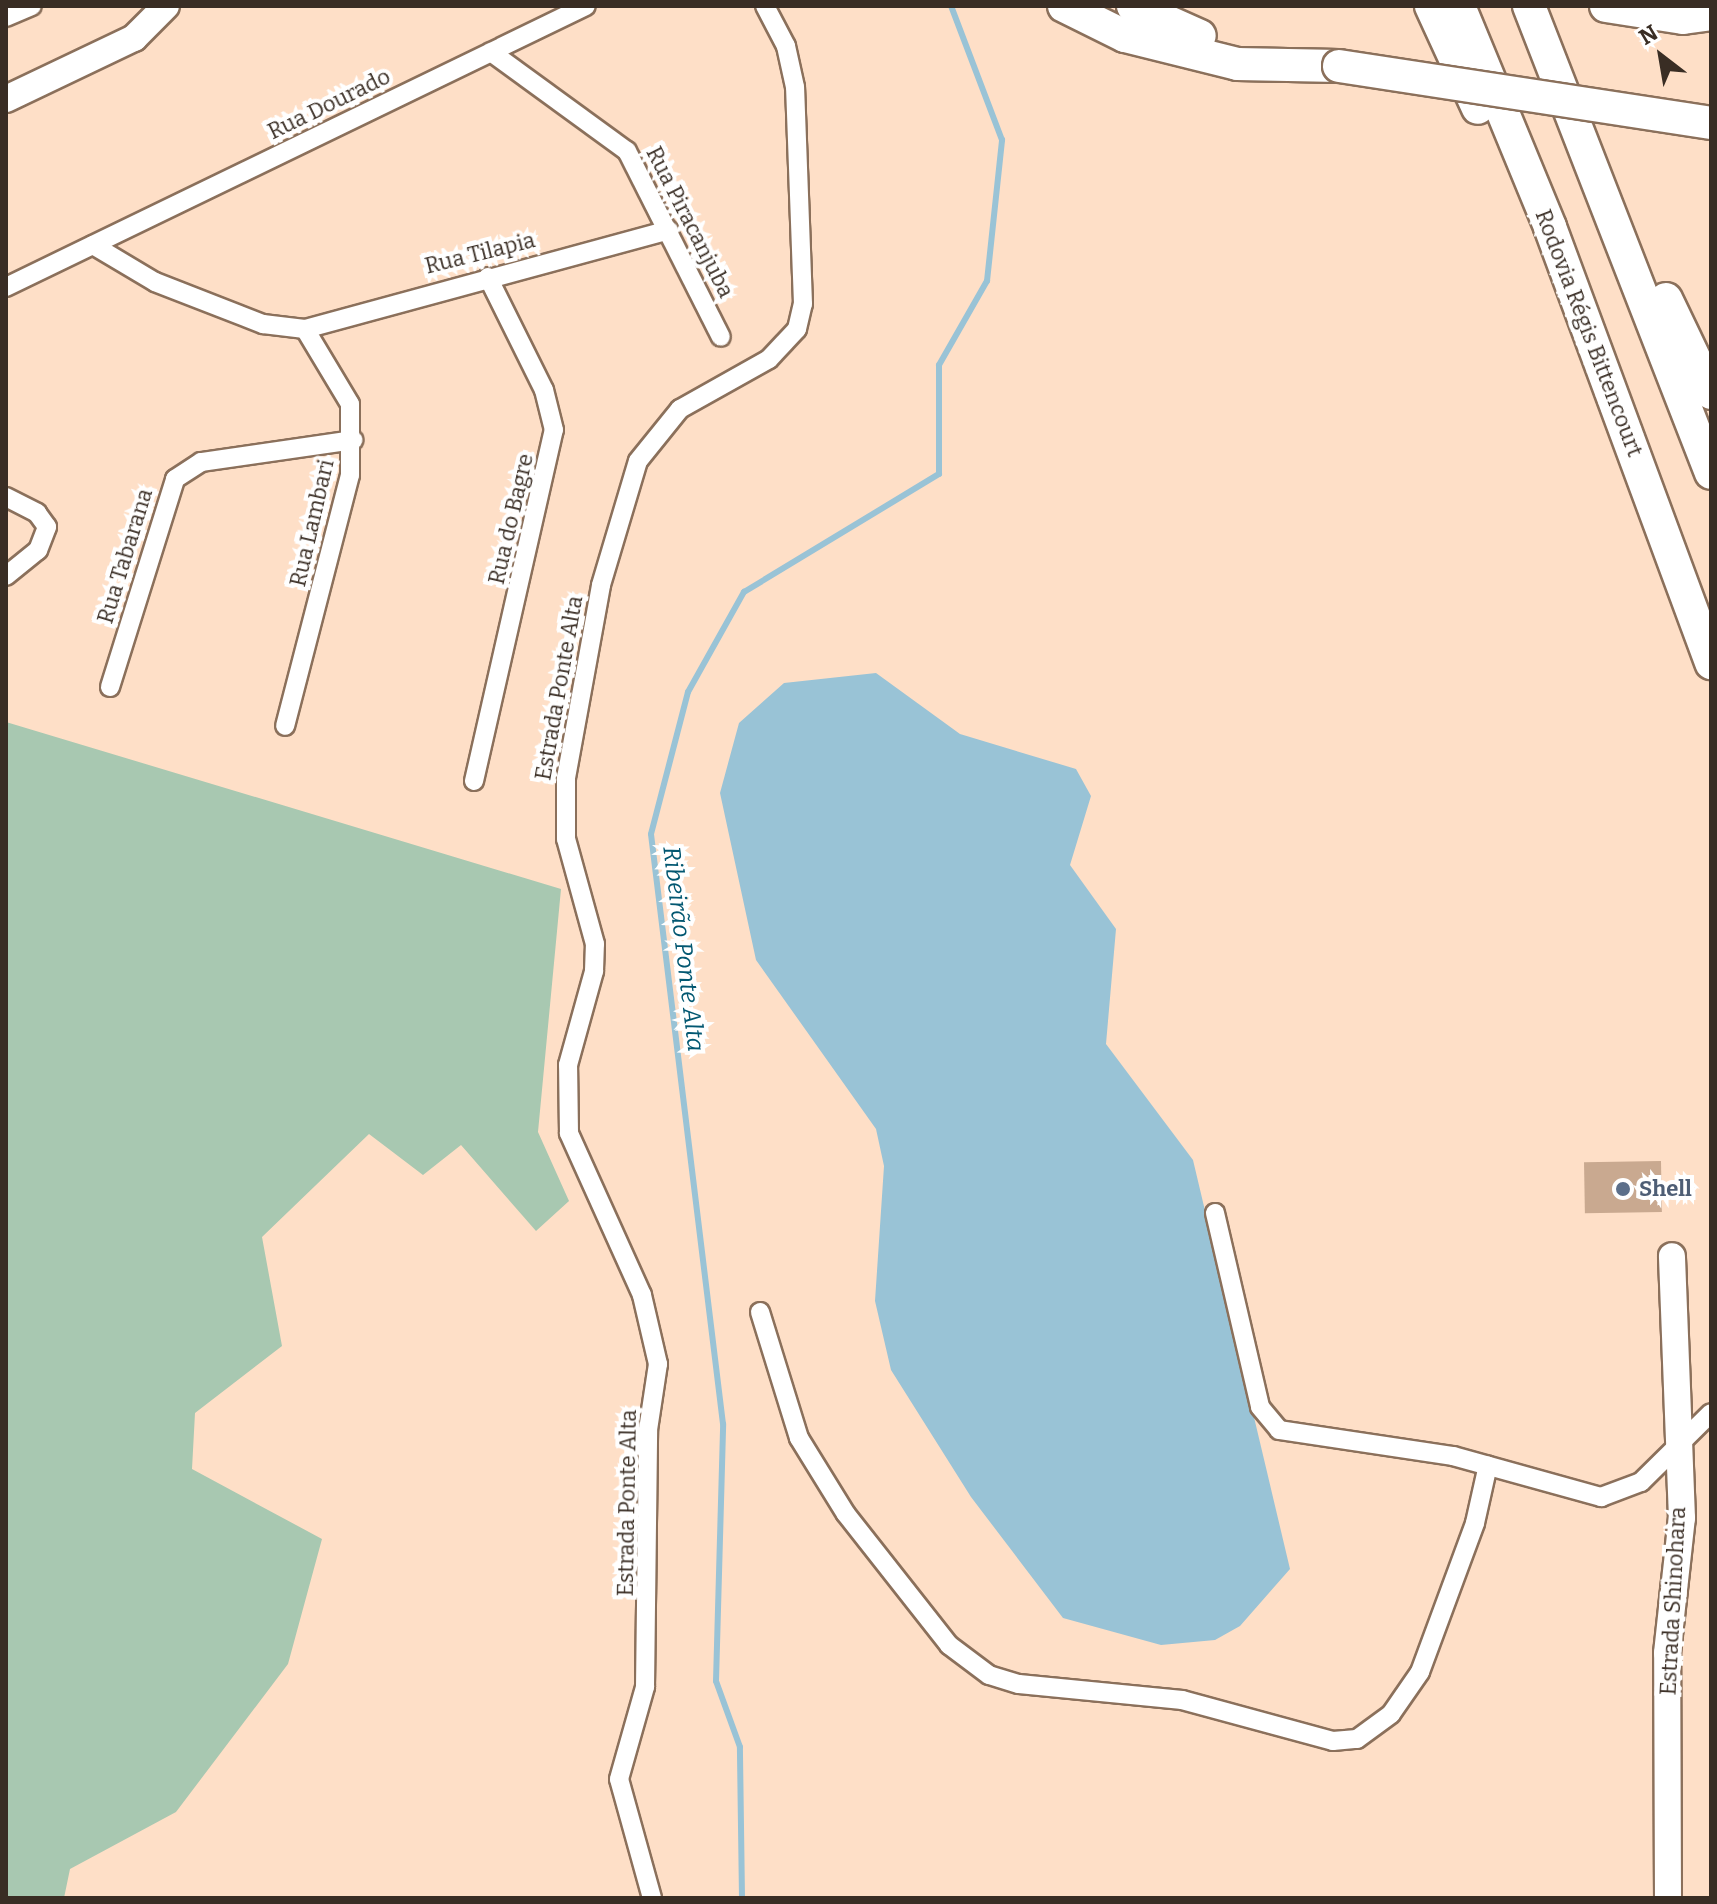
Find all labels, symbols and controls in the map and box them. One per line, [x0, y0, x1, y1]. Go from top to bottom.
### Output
north arrow [1621, 16, 1701, 96]
text: N [1634, 19, 1663, 51]
street label: Rua Dourado [263, 63, 395, 145]
street label: Rua Piracanjuba [641, 142, 739, 302]
street label: Rodovia Régis Bittencourt [1530, 206, 1648, 460]
street label: Rua Tilapia [422, 227, 538, 279]
street label: Rua do Bagre [483, 451, 539, 587]
street label: Rua Lambari [285, 457, 339, 589]
street label: Rua Tabarana [92, 485, 158, 627]
street label: Estrada Ponte Alta [530, 594, 588, 782]
water label: Ribeirão Ponte Alta [656, 845, 710, 1053]
place label: Shell [1639, 1176, 1692, 1202]
marker: Shell [1614, 1180, 1632, 1198]
street label: Estrada Ponte Alta [612, 1409, 642, 1597]
street label: Estrada Shinohara [1655, 1506, 1691, 1696]

